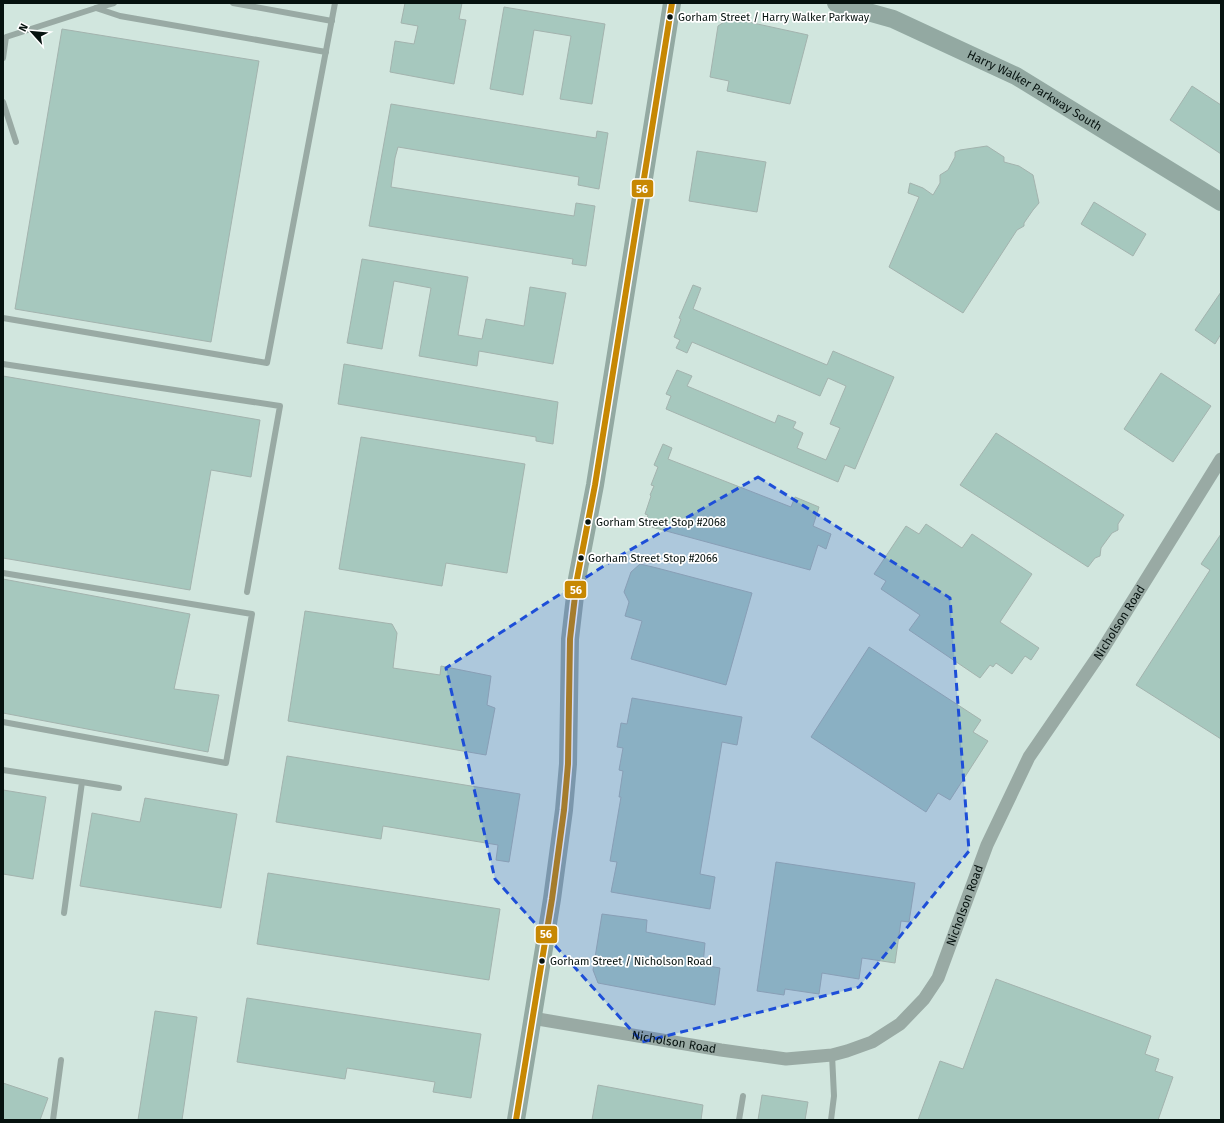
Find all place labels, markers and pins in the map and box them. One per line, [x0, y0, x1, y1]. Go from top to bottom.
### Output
place label: Gorham Street / Harry Walker Parkway [678, 11, 870, 24]
marker: Gorham Street / Harry Walker Parkway [665, 12, 675, 22]
place label: Gorham Street Stop #2068 [596, 516, 726, 529]
marker: Gorham Street Stop #2068 [583, 517, 593, 527]
place label: Gorham Street Stop #2066 [588, 552, 718, 565]
marker: Gorham Street Stop #2066 [576, 553, 586, 563]
place label: Gorham Street / Nicholson Road [550, 955, 712, 968]
marker: Gorham Street / Nicholson Road [537, 956, 547, 966]

